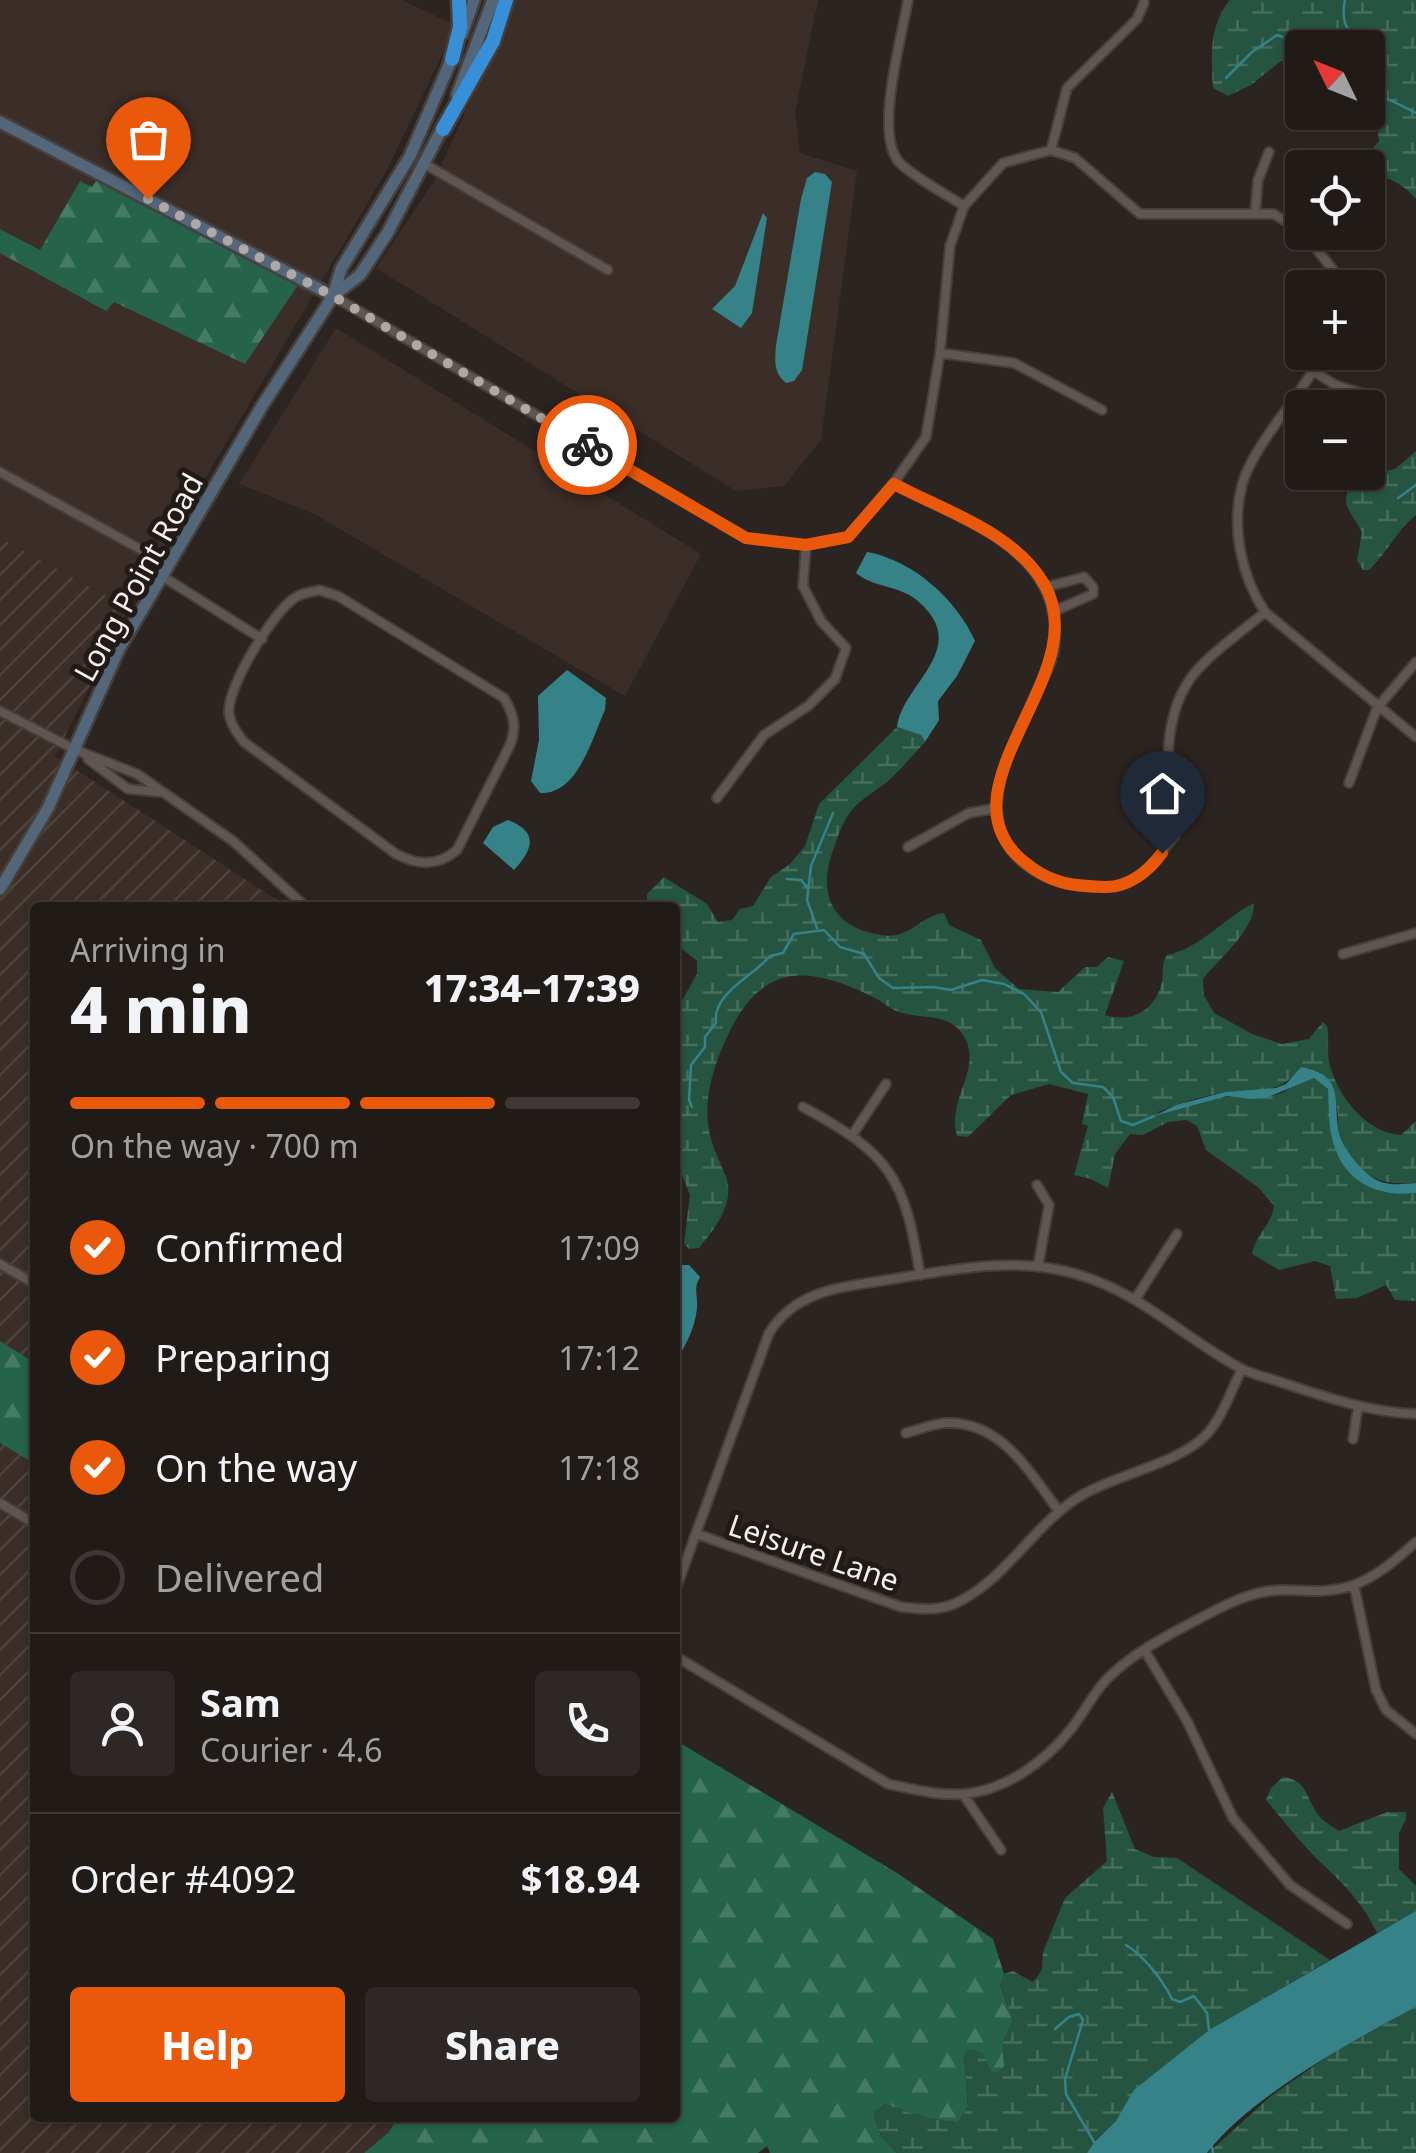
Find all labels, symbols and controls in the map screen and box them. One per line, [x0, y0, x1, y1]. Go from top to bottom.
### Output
north arrow [1285, 30, 1385, 130]
map controls [1285, 30, 1385, 490]
pin [106, 97, 191, 200]
icon: bag [121, 112, 176, 167]
button: locate [1285, 150, 1385, 250]
button: + [1285, 270, 1385, 370]
button: − [1285, 390, 1385, 490]
courier [537, 395, 637, 495]
icon: bike [560, 418, 615, 473]
street label: Long Point Road [64, 466, 212, 688]
pin [1120, 751, 1205, 854]
icon: home [1135, 766, 1190, 821]
text: Arriving in [70, 928, 225, 971]
text: 17:34–17:39 [424, 961, 640, 1013]
text: 4 min [70, 964, 252, 1052]
text: On the way · 700 m [70, 1124, 359, 1167]
icon: check [70, 1220, 125, 1275]
text: Confirmed [155, 1221, 344, 1273]
text: 17:09 [558, 1226, 640, 1269]
icon: check [70, 1330, 125, 1385]
text: Preparing [155, 1331, 331, 1383]
text: 17:12 [558, 1336, 640, 1379]
icon: check [70, 1440, 125, 1495]
text: On the way [155, 1441, 357, 1493]
text: 17:18 [558, 1446, 640, 1489]
street label: Leisure Lane [723, 1504, 905, 1600]
text: Delivered [155, 1551, 324, 1603]
button: person [70, 1671, 175, 1776]
button: phone [535, 1671, 640, 1776]
text: Sam [200, 1676, 281, 1728]
text: Courier · 4.6 [200, 1728, 383, 1771]
text: Order #4092 [70, 1852, 296, 1904]
text: $18.94 [521, 1852, 640, 1904]
button: Help [70, 1987, 345, 2102]
button: Share [365, 1987, 640, 2102]

